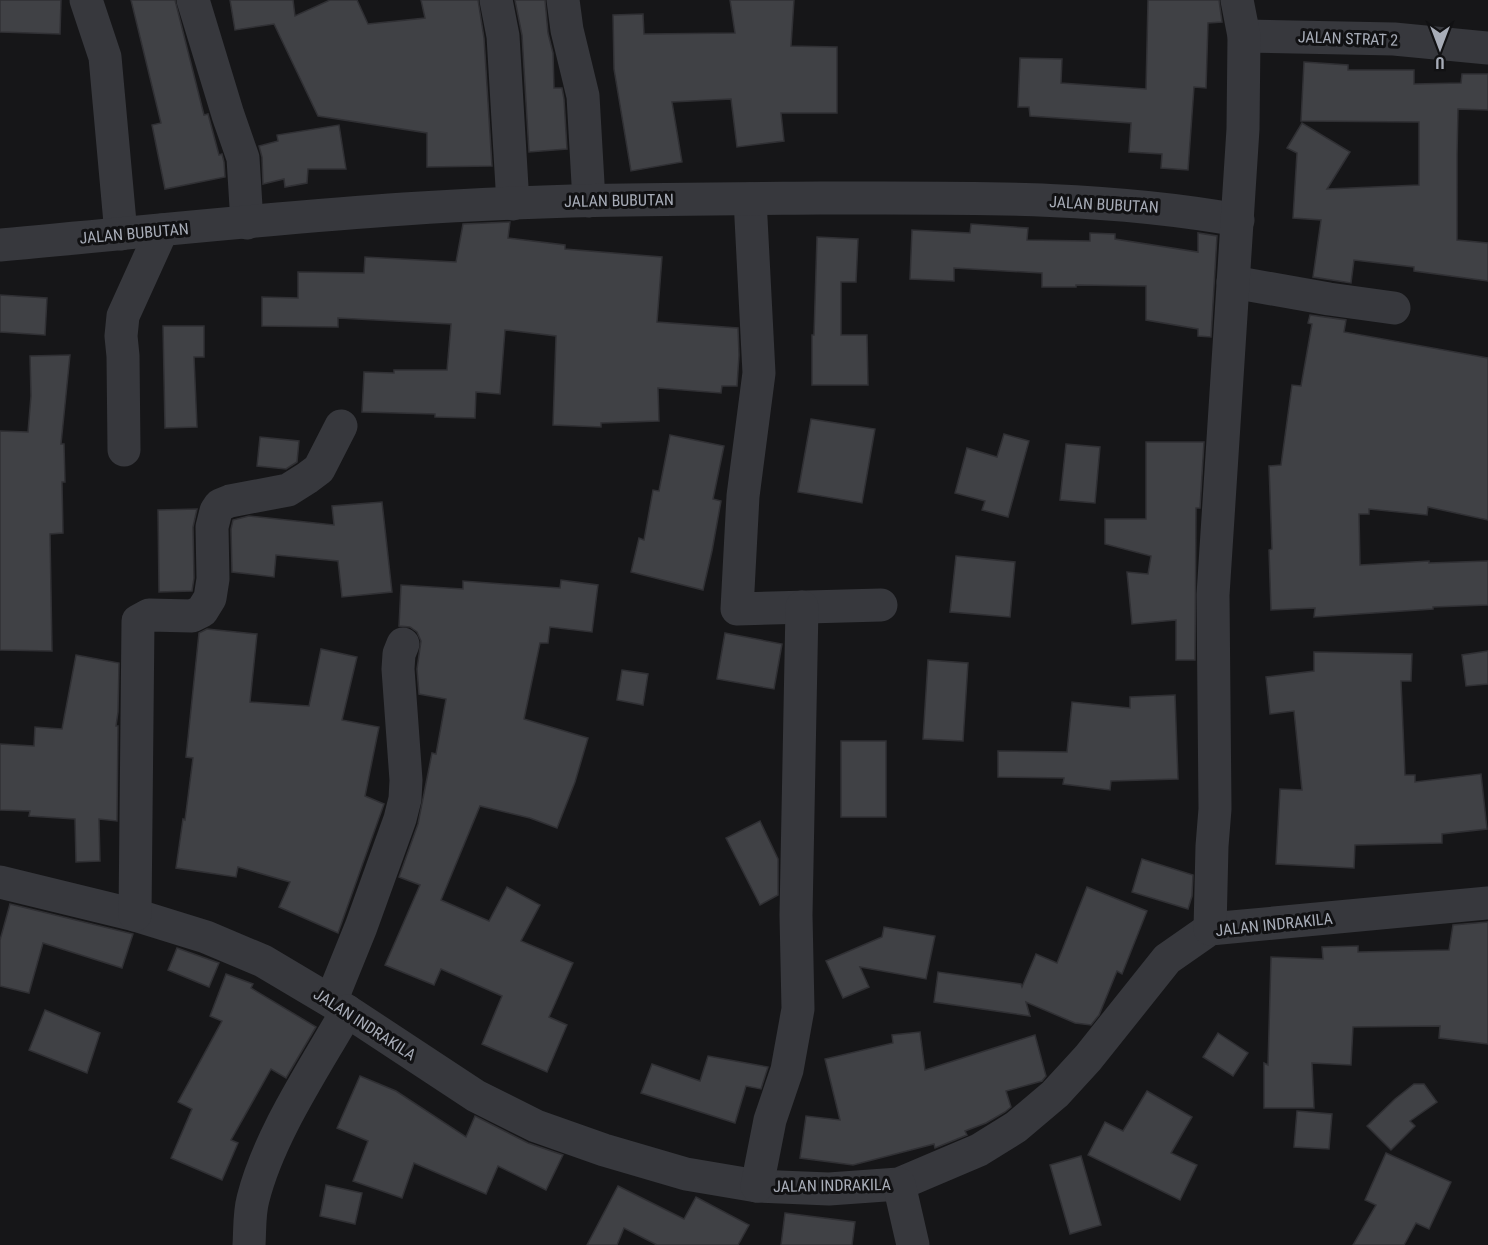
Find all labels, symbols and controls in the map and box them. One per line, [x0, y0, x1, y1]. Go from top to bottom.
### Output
north arrow [1410, 18, 1470, 78]
street label: JALAN STRAT 2 [1298, 27, 1399, 50]
text: U [1435, 53, 1445, 72]
street label: JALAN BUBUTAN [564, 190, 674, 211]
street label: JALAN BUBUTAN [1049, 192, 1159, 217]
street label: JALAN BUBUTAN [79, 219, 189, 248]
street label: JALAN INDRAKILA [1214, 909, 1334, 940]
street label: JALAN INDRAKILA [310, 984, 419, 1064]
street label: JALAN INDRAKILA [773, 1175, 891, 1196]

